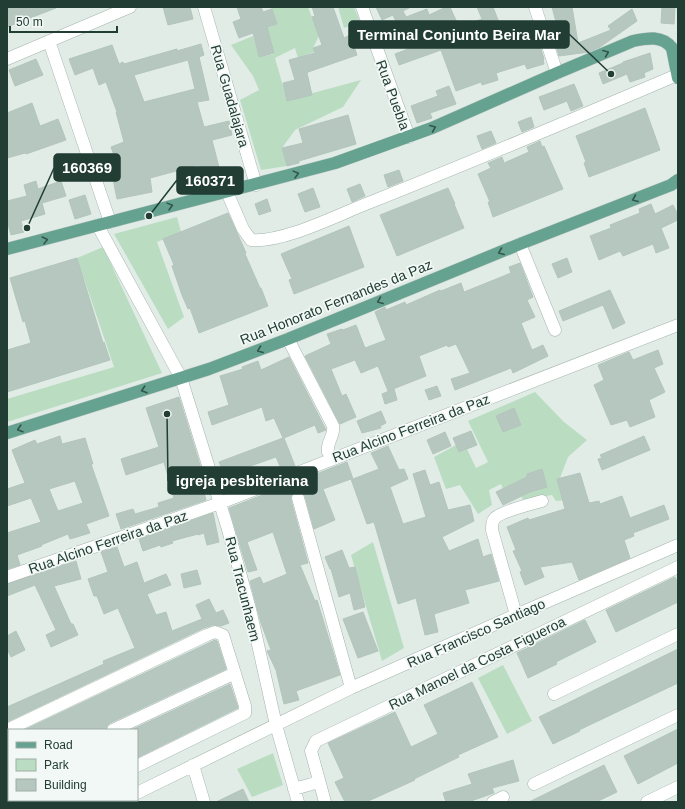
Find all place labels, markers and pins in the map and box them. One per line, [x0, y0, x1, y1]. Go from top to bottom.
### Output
callout: Terminal Conjunto Beira Mar [349, 21, 569, 48]
callout: 160369 [54, 154, 120, 181]
callout: 160371 [177, 167, 243, 194]
callout: igreja pesbiteriana [168, 467, 317, 494]

